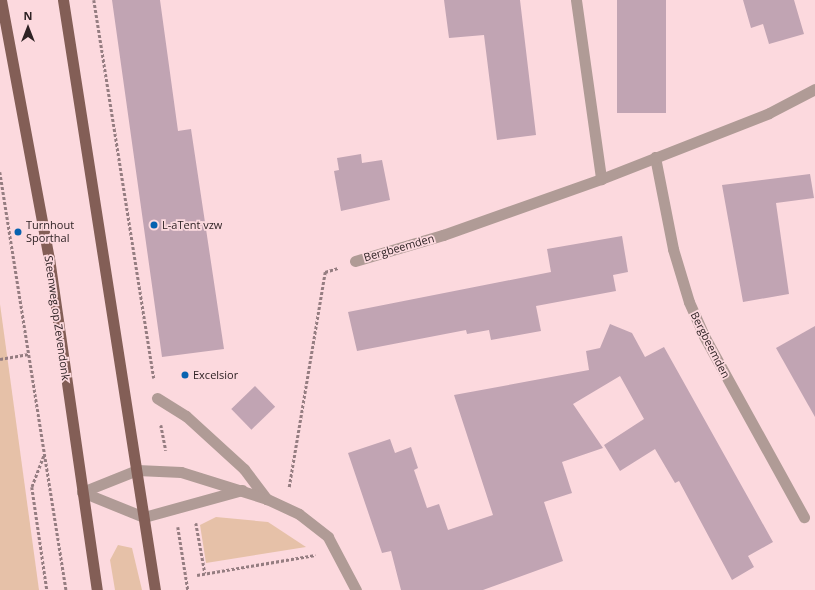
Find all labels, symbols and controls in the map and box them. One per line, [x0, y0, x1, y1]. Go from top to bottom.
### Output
north arrow [8, 8, 48, 48]
text: N [24, 8, 32, 23]
place label: L-aTent vzw [162, 218, 222, 232]
place label: Turnhout Sporthal [26, 219, 74, 245]
marker: L-aTent vzw [149, 220, 159, 230]
marker: Turnhout Sporthal [13, 227, 23, 237]
street label: Bergbeemden [362, 232, 436, 264]
street label: Steenweg op Zevendonk [42, 255, 72, 381]
street label: Bergbeemden [688, 310, 732, 380]
place label: Excelsior [193, 368, 238, 382]
marker: Excelsior [180, 370, 190, 380]

